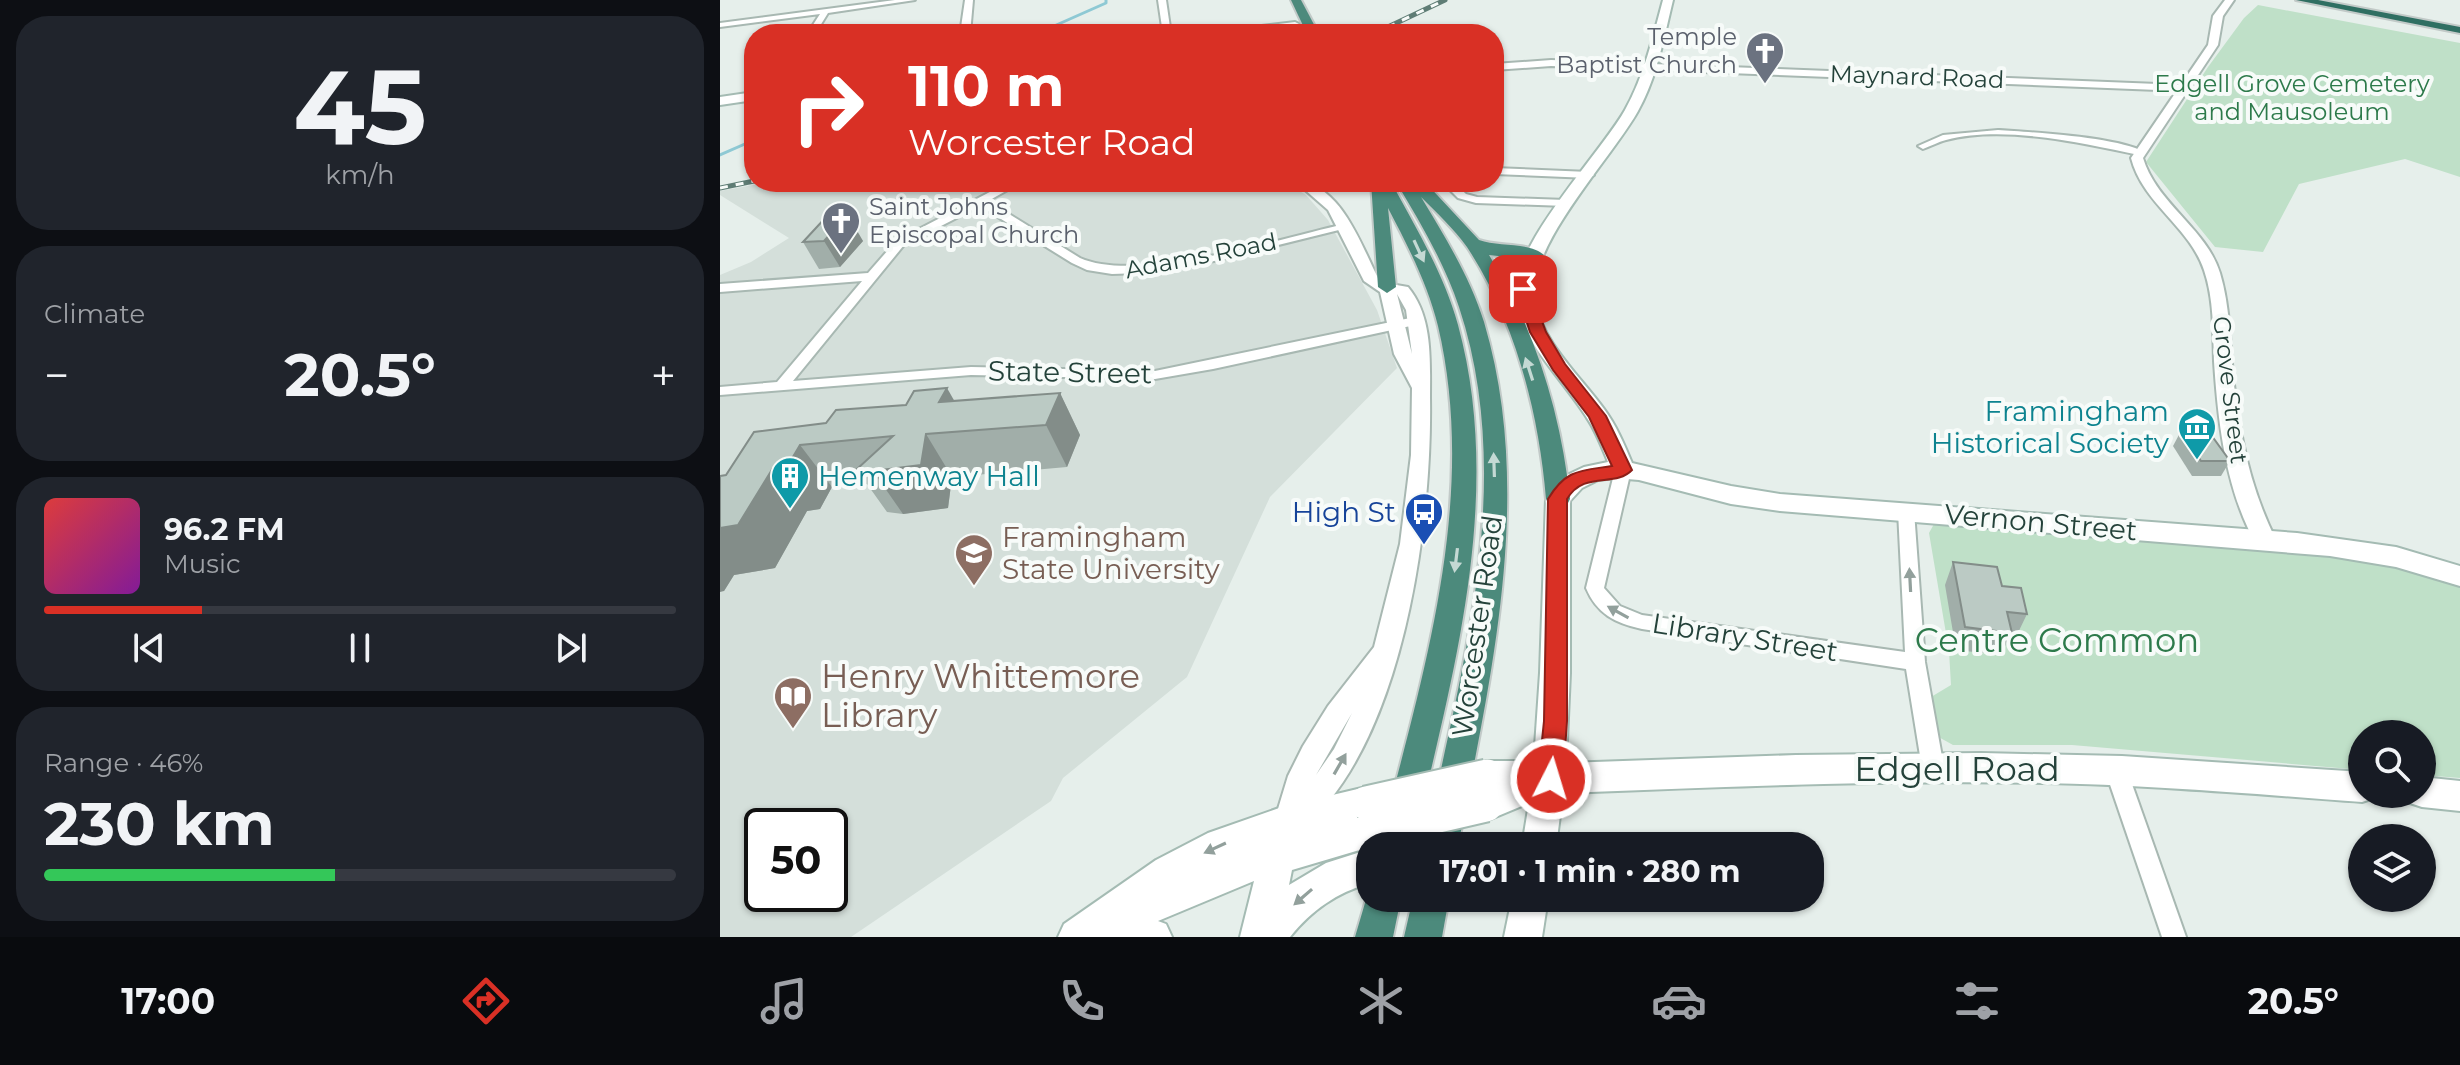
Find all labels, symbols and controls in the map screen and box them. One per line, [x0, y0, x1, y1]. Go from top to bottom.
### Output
place label: Temple Baptist Church [1556, 22, 1737, 79]
church icon: Temple Baptist Church [1744, 30, 1786, 85]
text: 45 [293, 43, 427, 170]
text: 110 m [908, 52, 1065, 120]
icon: right [776, 56, 880, 160]
street label: Maynard Road [1829, 59, 2005, 94]
park label: Edgell Grove Cemetery and Mausoleum [2154, 69, 2430, 126]
text: Worcester Road [908, 120, 1196, 164]
text: km/h [325, 159, 395, 191]
place label: Saint Johns Episcopal Church [869, 192, 1079, 249]
church icon: Saint Johns Episcopal Church [820, 200, 862, 255]
street label: Adams Road [1123, 227, 1279, 284]
one-way arrow [1412, 239, 1426, 263]
pin [1489, 255, 1557, 323]
icon: arrive [1501, 267, 1545, 311]
text: Climate [44, 298, 145, 330]
street label: Grove Street [2207, 314, 2254, 466]
text: 20.5° [284, 338, 436, 411]
text: − [44, 348, 69, 402]
text: + [651, 348, 676, 402]
street label: State Street [988, 354, 1152, 390]
one-way arrow [1522, 357, 1534, 381]
place label: Framingham Historical Society [1931, 394, 2170, 460]
museum icon: Framingham Historical Society [2176, 406, 2218, 461]
one-way arrow [1488, 452, 1500, 477]
building icon: Hemenway Hall [769, 455, 811, 510]
place label: Hemenway Hall [818, 459, 1040, 493]
bus stop icon: High St [1403, 491, 1445, 546]
place label: High St [1292, 495, 1396, 529]
street label: Vernon Street [1943, 497, 2139, 547]
text: 96.2 FM [164, 511, 285, 548]
street label: Worcester Road [1445, 513, 1509, 739]
place label: Framingham State University [1002, 520, 1220, 586]
school or university icon: Framingham State University [953, 532, 995, 587]
text: Music [164, 548, 241, 580]
one-way arrow [1450, 548, 1463, 573]
one-way arrow [1903, 567, 1916, 592]
one-way arrow [1607, 606, 1629, 620]
street label: Library Street [1650, 606, 1840, 668]
park label: Centre Common [1915, 619, 2199, 661]
icon: previous [127, 626, 171, 670]
icon: pause [338, 626, 382, 670]
icon: next [549, 626, 593, 670]
place label: Henry Whittemore Library [821, 655, 1140, 736]
library icon: Henry Whittemore Library [772, 675, 814, 730]
map controls [2348, 720, 2436, 912]
button: search [2348, 720, 2436, 808]
position arrow [1509, 737, 1593, 821]
text: Range · 46% [44, 747, 203, 779]
street label: Edgell Road [1854, 748, 2060, 790]
one-way arrow [1333, 753, 1347, 775]
text: 230 km [44, 787, 275, 860]
speed limit sign: 50 [744, 808, 848, 912]
button: layers [2348, 824, 2436, 912]
one-way arrow [1203, 841, 1227, 854]
text: 17:01 · 1 min · 280 m [1439, 853, 1741, 890]
one-way arrow [1294, 887, 1313, 905]
icon: directions [458, 973, 514, 1029]
icon: music [756, 973, 812, 1029]
icon: phone [1054, 973, 1110, 1029]
icon: climate [1353, 973, 1409, 1029]
icon: car [1651, 973, 1707, 1029]
icon: filters [1949, 973, 2005, 1029]
text: 17:00 [121, 979, 215, 1023]
text: 20.5° [2248, 979, 2339, 1023]

